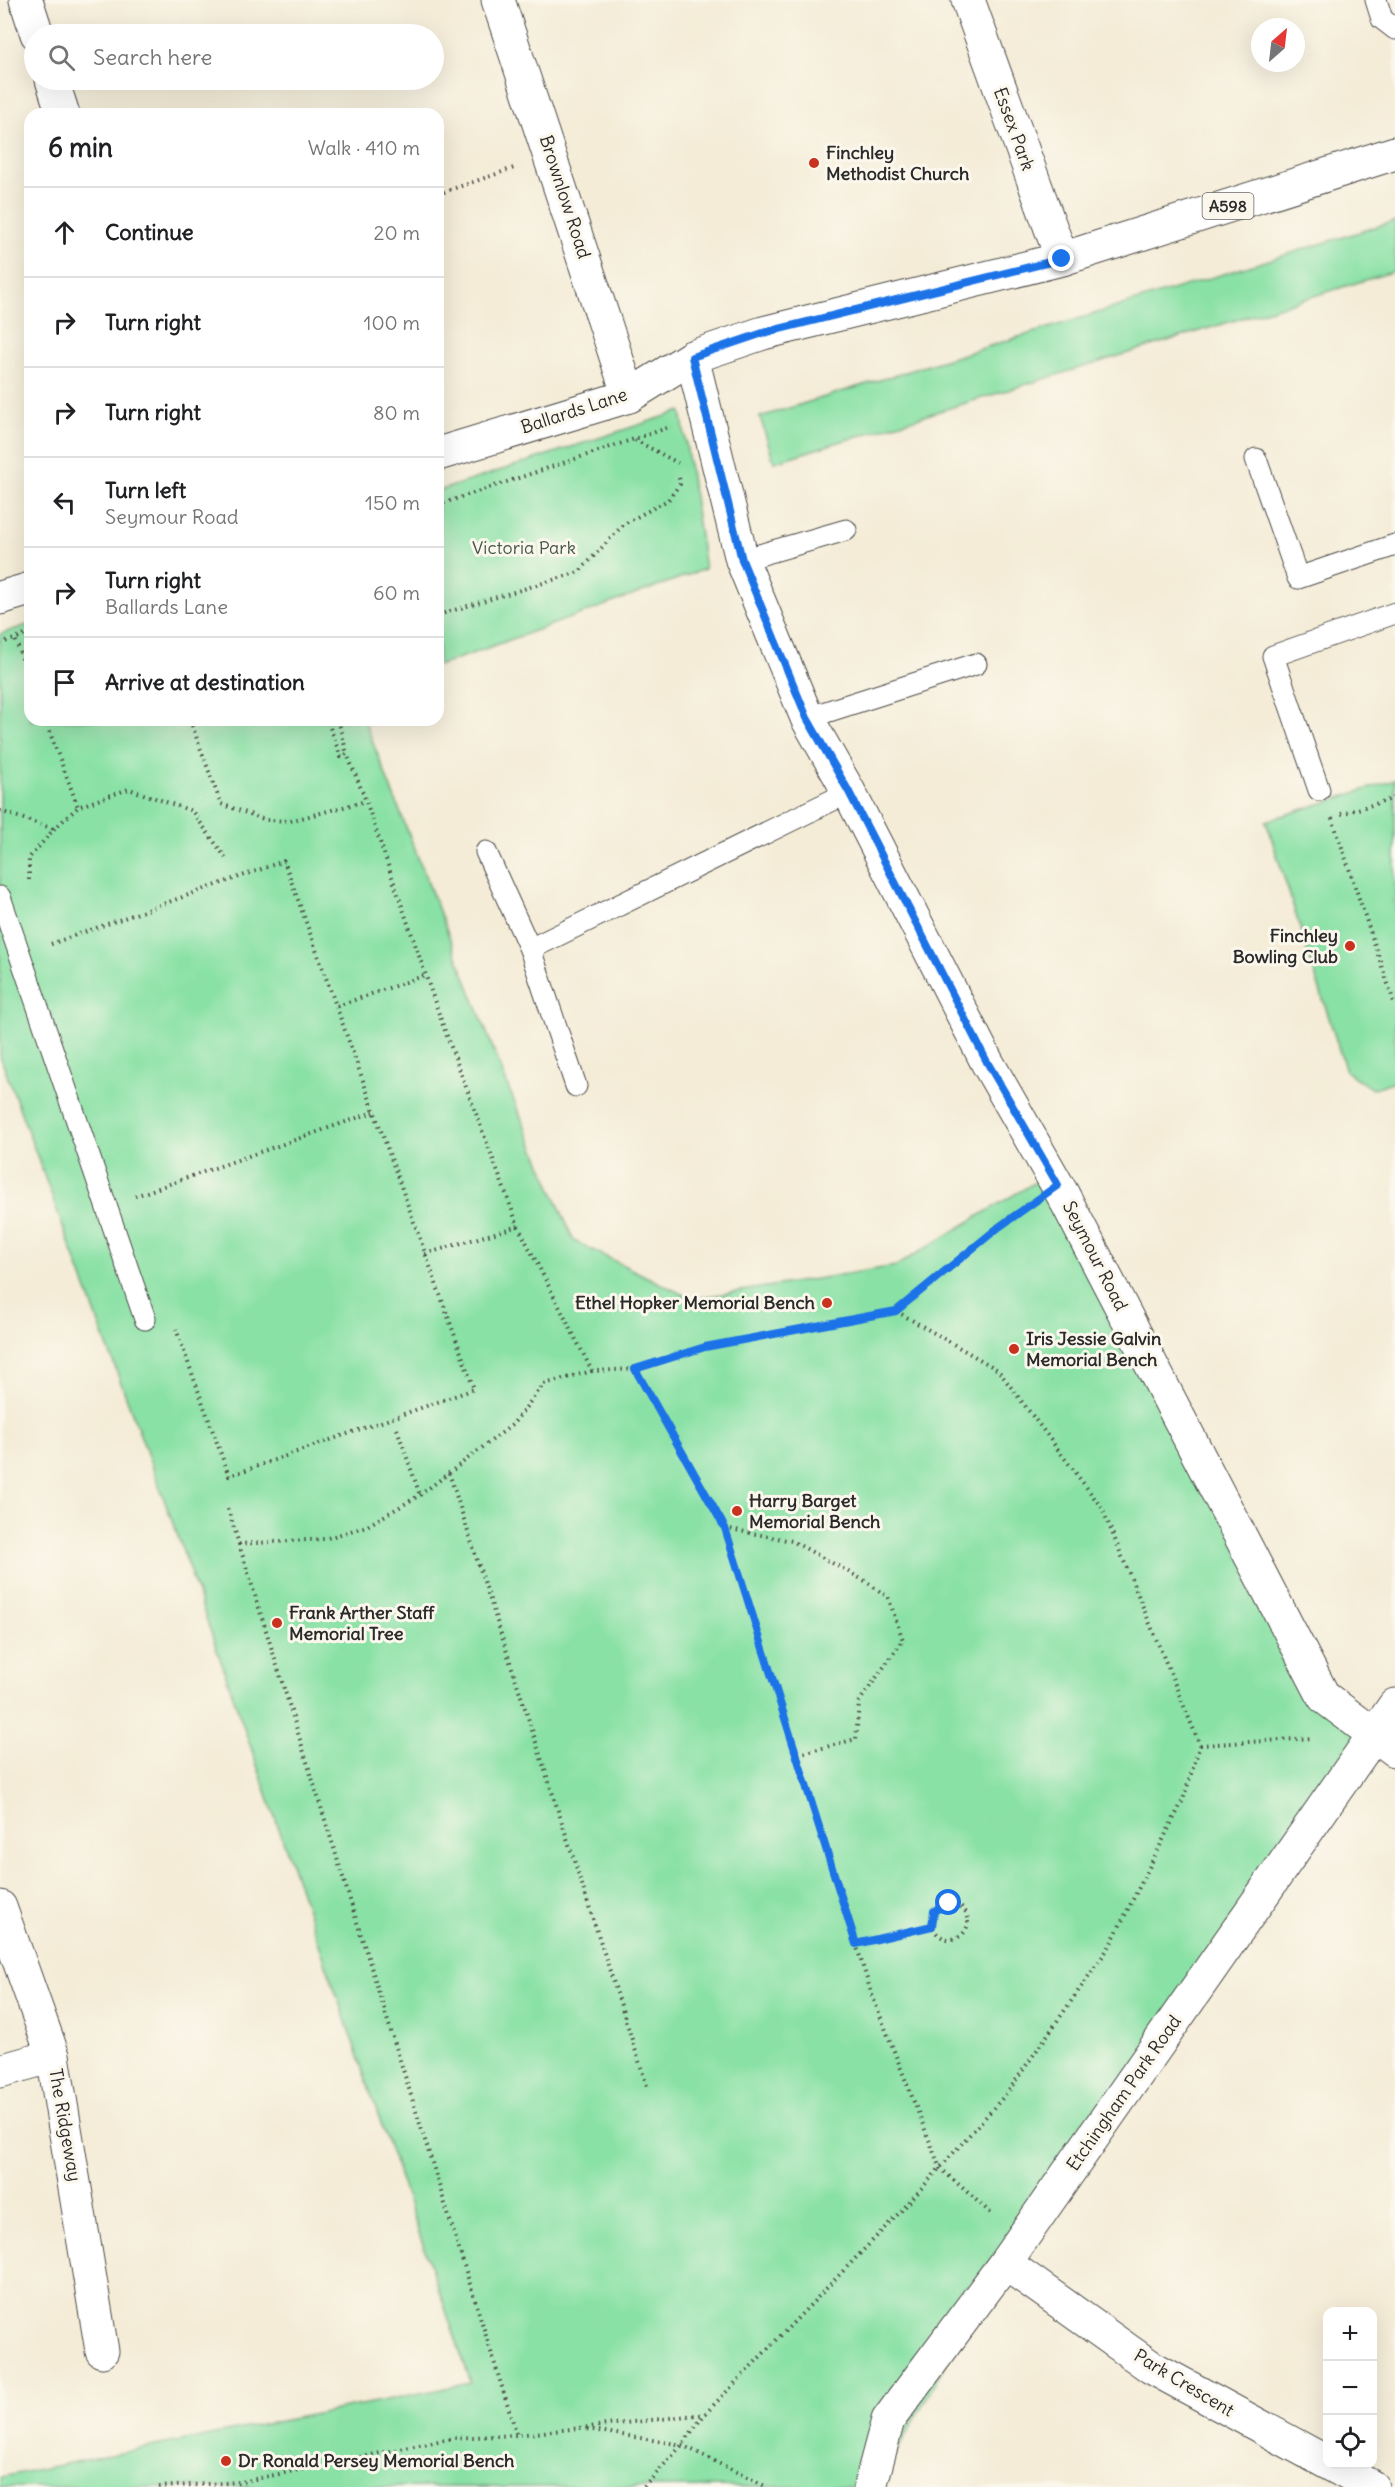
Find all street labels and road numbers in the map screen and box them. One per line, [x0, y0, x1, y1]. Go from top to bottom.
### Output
street label: Essex Park [989, 84, 1040, 174]
street label: Brownlow Road [535, 132, 596, 262]
road number: A598 [1202, 193, 1254, 219]
street label: Ballards Lane [518, 382, 630, 439]
street label: Seymour Road [1058, 1197, 1133, 1315]
street label: Etchingham Park Road [1061, 2010, 1186, 2175]
street label: The Ridgeway [44, 2067, 87, 2183]
street label: Park Crescent [1130, 2344, 1239, 2421]

